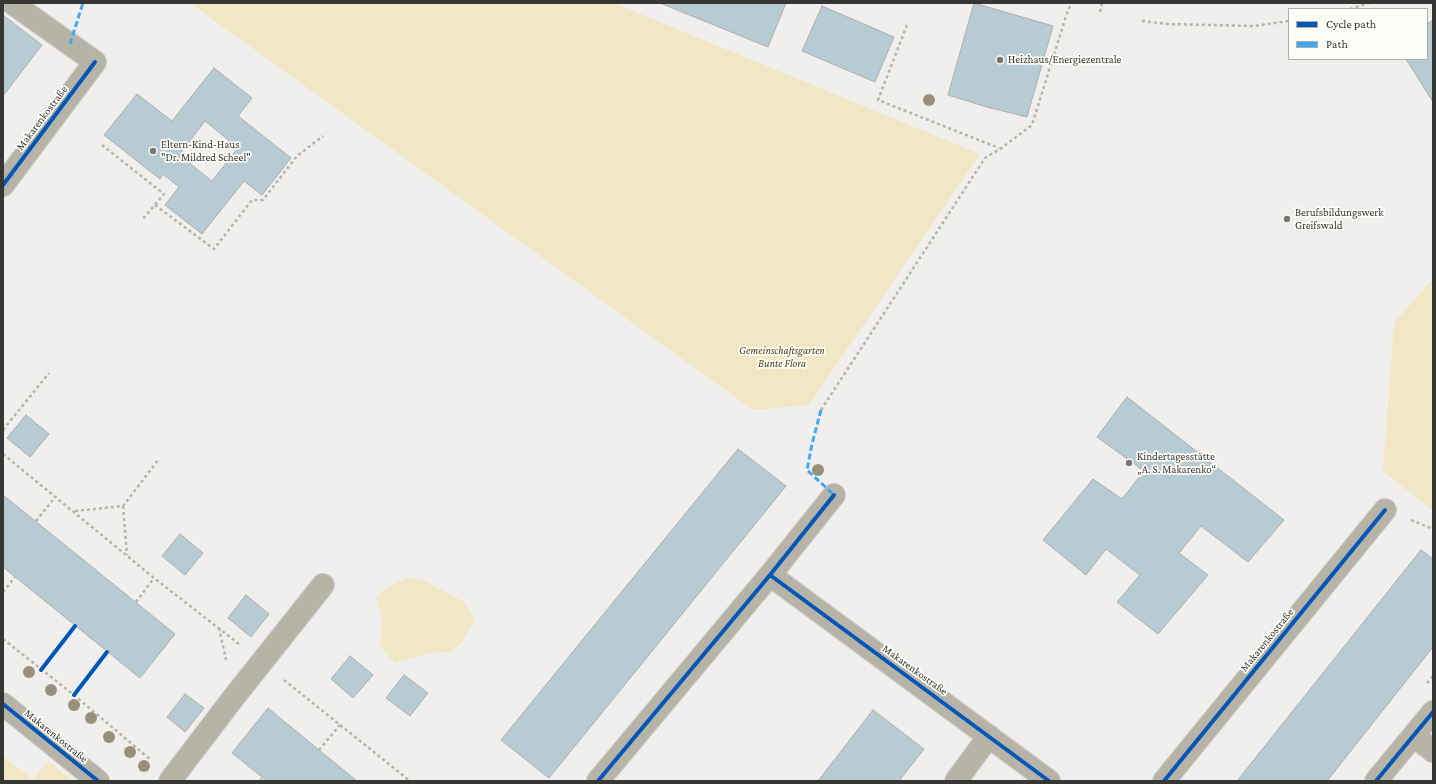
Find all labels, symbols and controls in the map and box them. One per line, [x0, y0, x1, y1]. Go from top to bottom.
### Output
legend [1288, 8, 1428, 60]
text: Cycle path [1326, 17, 1376, 31]
text: Path [1326, 37, 1348, 51]
place label: Heizhaus/Energiezentrale [1008, 53, 1121, 67]
marker: Heizhaus/Energiezentrale [995, 55, 1005, 65]
street label: Makarenkostraße [13, 83, 71, 153]
place label: Eltern-Kind-Haus "Dr. Mildred Scheel" [161, 138, 251, 164]
marker: Eltern-Kind-Haus "Dr. Mildred Scheel" [148, 146, 158, 156]
place label: Berufsbildungswerk Greifswald [1295, 206, 1383, 232]
marker: Berufsbildungswerk Greifswald [1282, 214, 1292, 224]
park label: Gemeinschaftsgarten Bunte Flora [739, 344, 825, 370]
place label: Kindertagesstätte „A. S. Makarenko“ [1137, 450, 1216, 476]
marker: Kindertagesstätte „A. S. Makarenko“ [1124, 458, 1134, 468]
street label: Makarenkostraße [1238, 606, 1296, 674]
street label: Makarenkostraße [880, 642, 950, 698]
street label: Makarenkostraße [22, 707, 90, 765]

